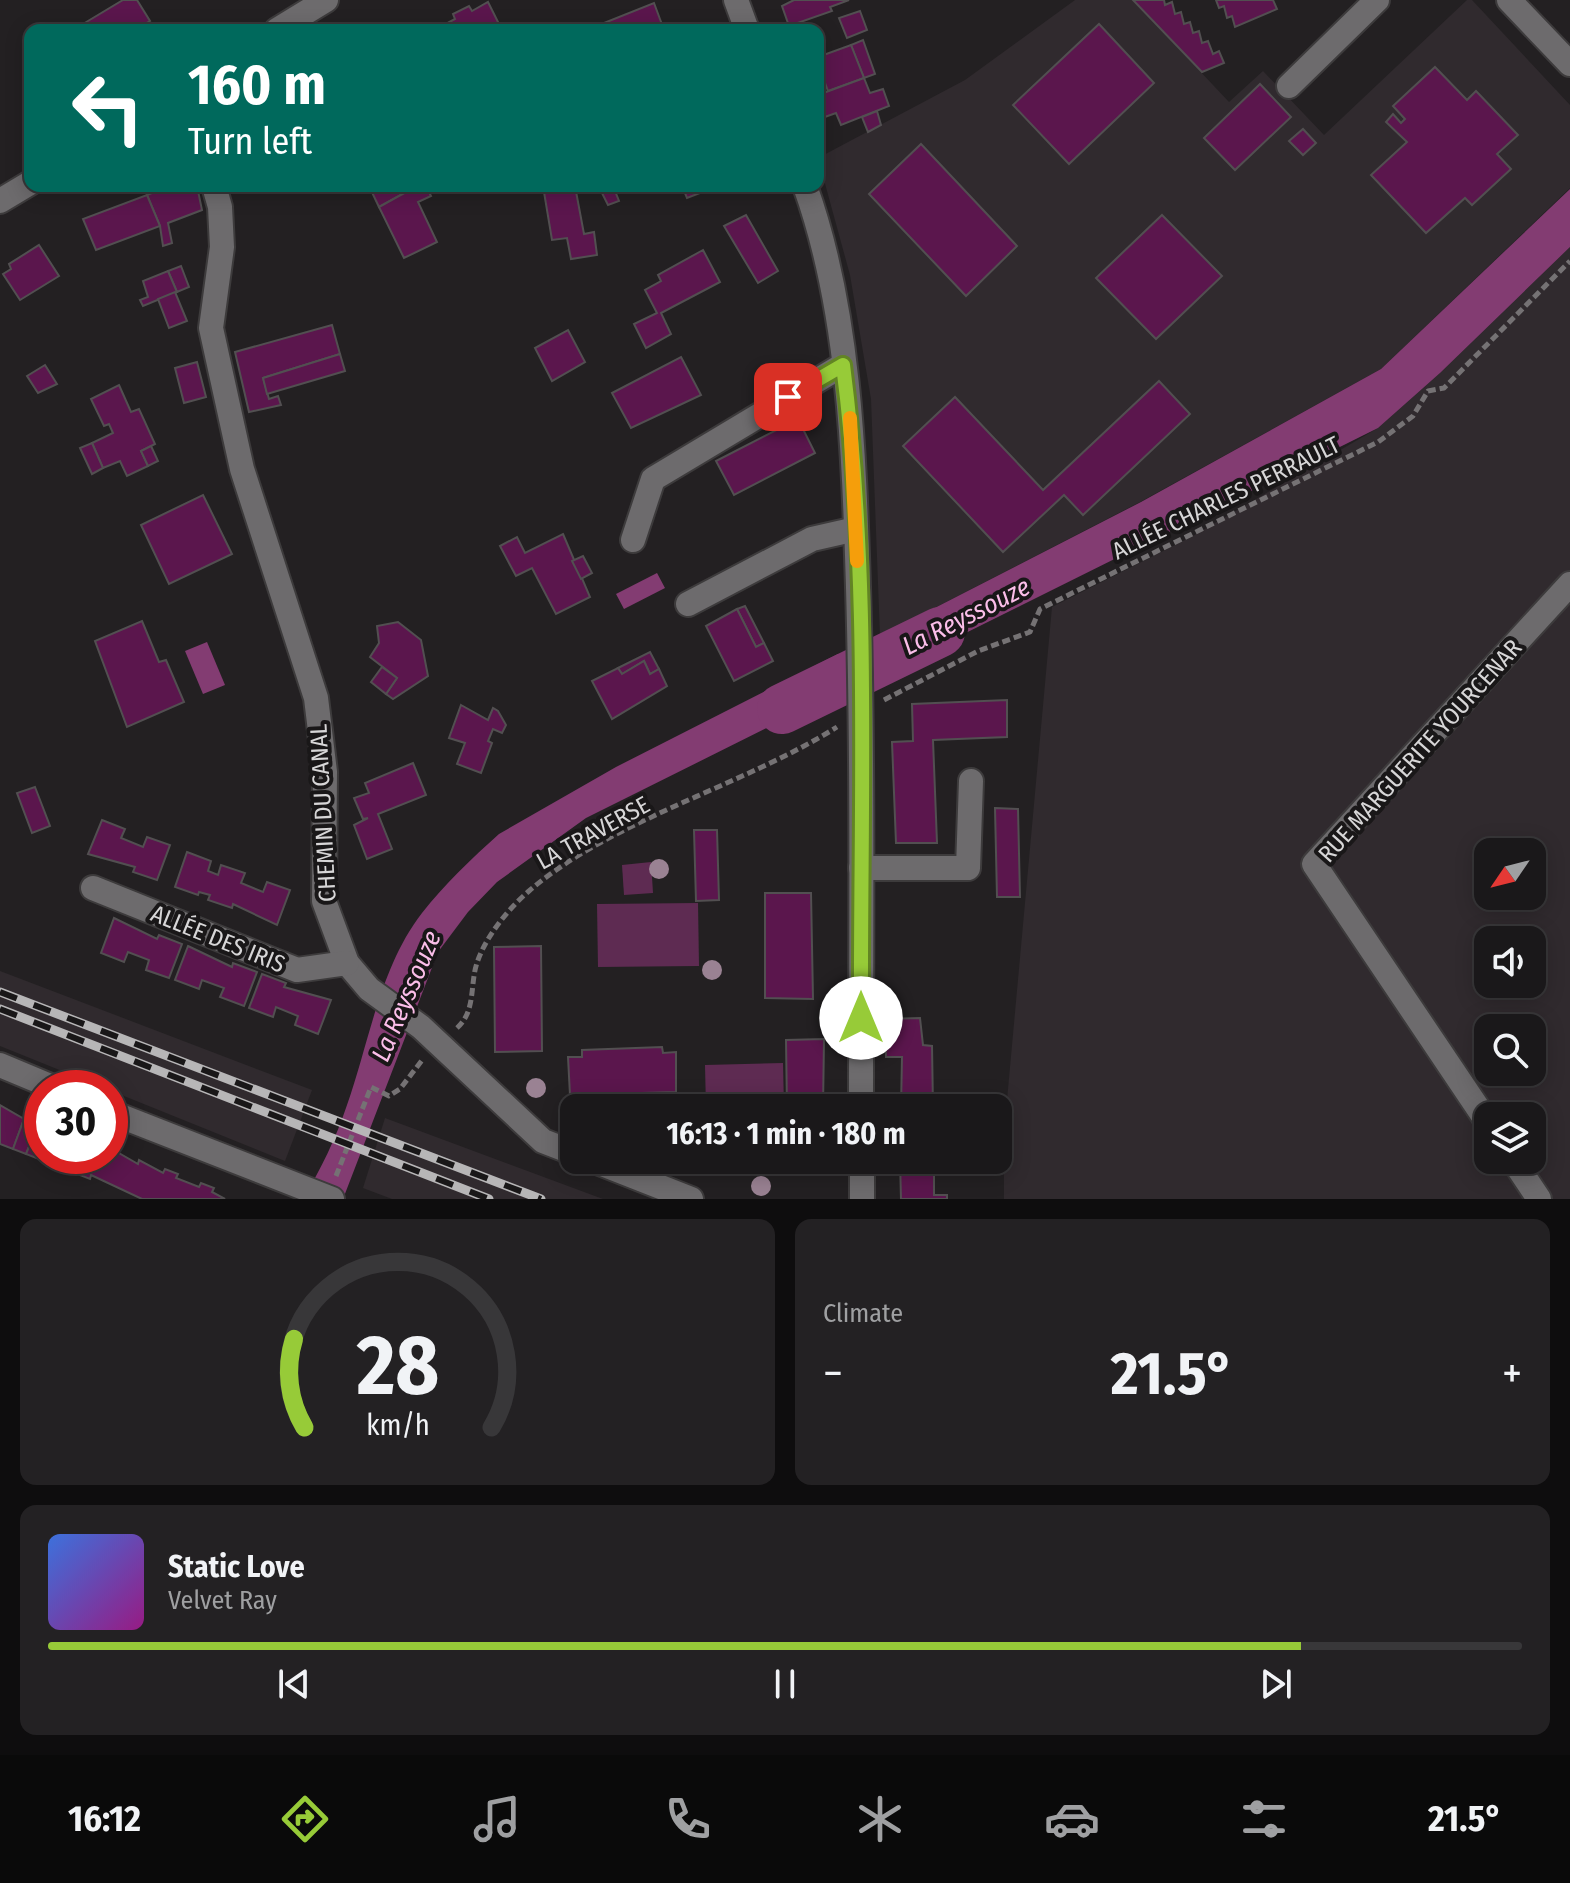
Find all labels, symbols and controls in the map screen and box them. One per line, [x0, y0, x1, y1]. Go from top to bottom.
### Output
text: 160 m [188, 52, 326, 119]
icon: left [56, 56, 160, 160]
text: Turn left [188, 120, 312, 164]
pin [754, 363, 822, 431]
icon: arrive [766, 375, 810, 419]
street label: ALLÉE CHARLES PERRAULT [1107, 430, 1344, 565]
water label: La Reyssouze [897, 571, 1035, 662]
street label: RUE MARGUERITE YOURCENAR [1313, 634, 1527, 868]
street label: CHEMIN DU CANAL [304, 723, 342, 903]
street label: LA TRAVERSE [532, 790, 654, 876]
north arrow [1474, 838, 1546, 910]
map controls [1474, 838, 1546, 1174]
street label: ALLÉE DES IRIS [147, 898, 289, 979]
water label: La Reyssouze [365, 926, 448, 1066]
button: sound [1474, 926, 1546, 998]
position arrow [819, 976, 903, 1060]
button: search [1474, 1014, 1546, 1086]
speed limit sign: 30 [24, 1070, 128, 1174]
button: layers [1474, 1102, 1546, 1174]
text: 16:13 · 1 min · 180 m [666, 1116, 906, 1152]
text: Climate [823, 1298, 903, 1329]
text: 28 [355, 1316, 439, 1416]
text: 21.5° [1111, 1338, 1234, 1410]
text: − [823, 1347, 843, 1400]
text: + [1502, 1347, 1522, 1400]
text: km/h [366, 1408, 429, 1443]
text: Static Love [168, 1549, 305, 1585]
text: Velvet Ray [168, 1585, 277, 1616]
icon: previous [272, 1662, 316, 1706]
icon: pause [763, 1662, 807, 1706]
icon: next [1254, 1662, 1298, 1706]
icon: directions [277, 1791, 333, 1847]
icon: music [469, 1791, 525, 1847]
icon: phone [660, 1791, 716, 1847]
icon: climate [852, 1791, 908, 1847]
icon: car [1044, 1791, 1100, 1847]
icon: filters [1236, 1791, 1292, 1847]
text: 16:12 [68, 1797, 141, 1841]
text: 21.5° [1428, 1797, 1502, 1841]

